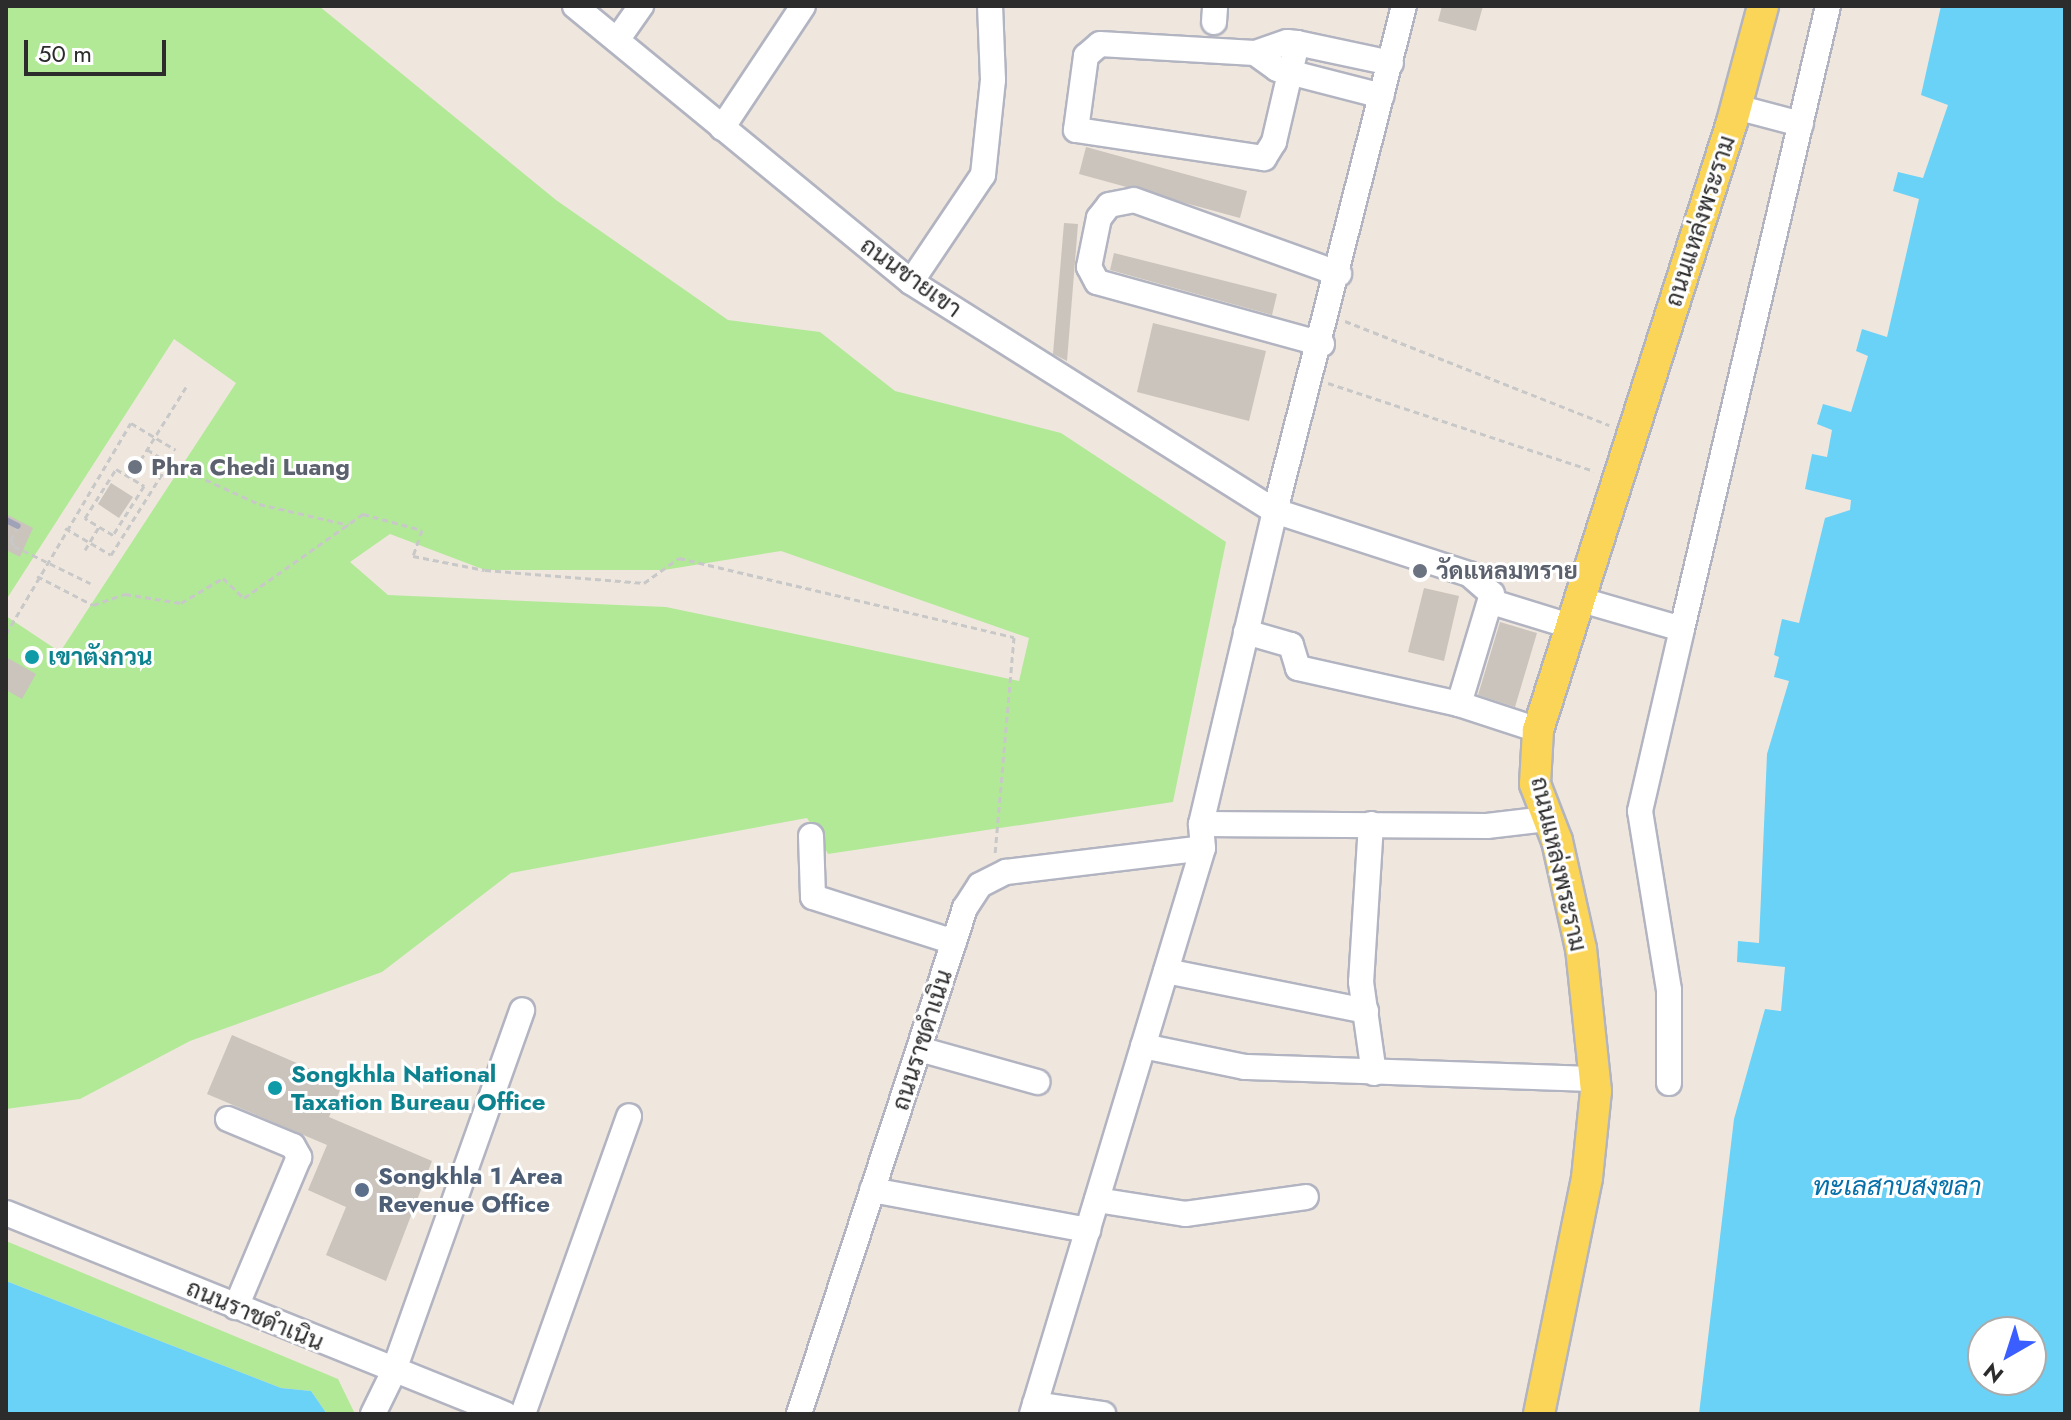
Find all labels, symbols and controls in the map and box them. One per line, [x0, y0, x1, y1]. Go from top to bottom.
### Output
scale bar [28, 24, 170, 74]
text: 50 m [38, 36, 92, 71]
street label: ถนนแหล่งพระราม [1659, 132, 1741, 310]
street label: ถนนชายเขา [855, 231, 967, 323]
place label: Phra Chedi Luang [151, 453, 350, 481]
marker: Phra Chedi Luang [126, 458, 144, 476]
place label: วัดแหลมทราย [1436, 557, 1578, 585]
marker: วัดแหลมทราย [1411, 562, 1429, 580]
place label: เขาตังกวน [48, 643, 153, 671]
marker: เขาตังกวน [23, 648, 41, 666]
street label: ถนนแหล่งพระราม [1525, 774, 1593, 954]
street label: ถนนราชดำเนิน [886, 966, 958, 1114]
place label: Songkhla National Taxation Bureau Office [291, 1060, 545, 1116]
marker: Songkhla National Taxation Bureau Office [266, 1079, 284, 1097]
place label: Songkhla 1 Area Revenue Office [378, 1162, 563, 1218]
water label: ทะเลสาบสงขลา [1813, 1171, 1981, 1203]
marker: Songkhla 1 Area Revenue Office [353, 1181, 371, 1199]
street label: ถนนราชดำเนิน [182, 1273, 328, 1357]
north arrow [1967, 1316, 2047, 1396]
text: N [1976, 1355, 2010, 1391]

